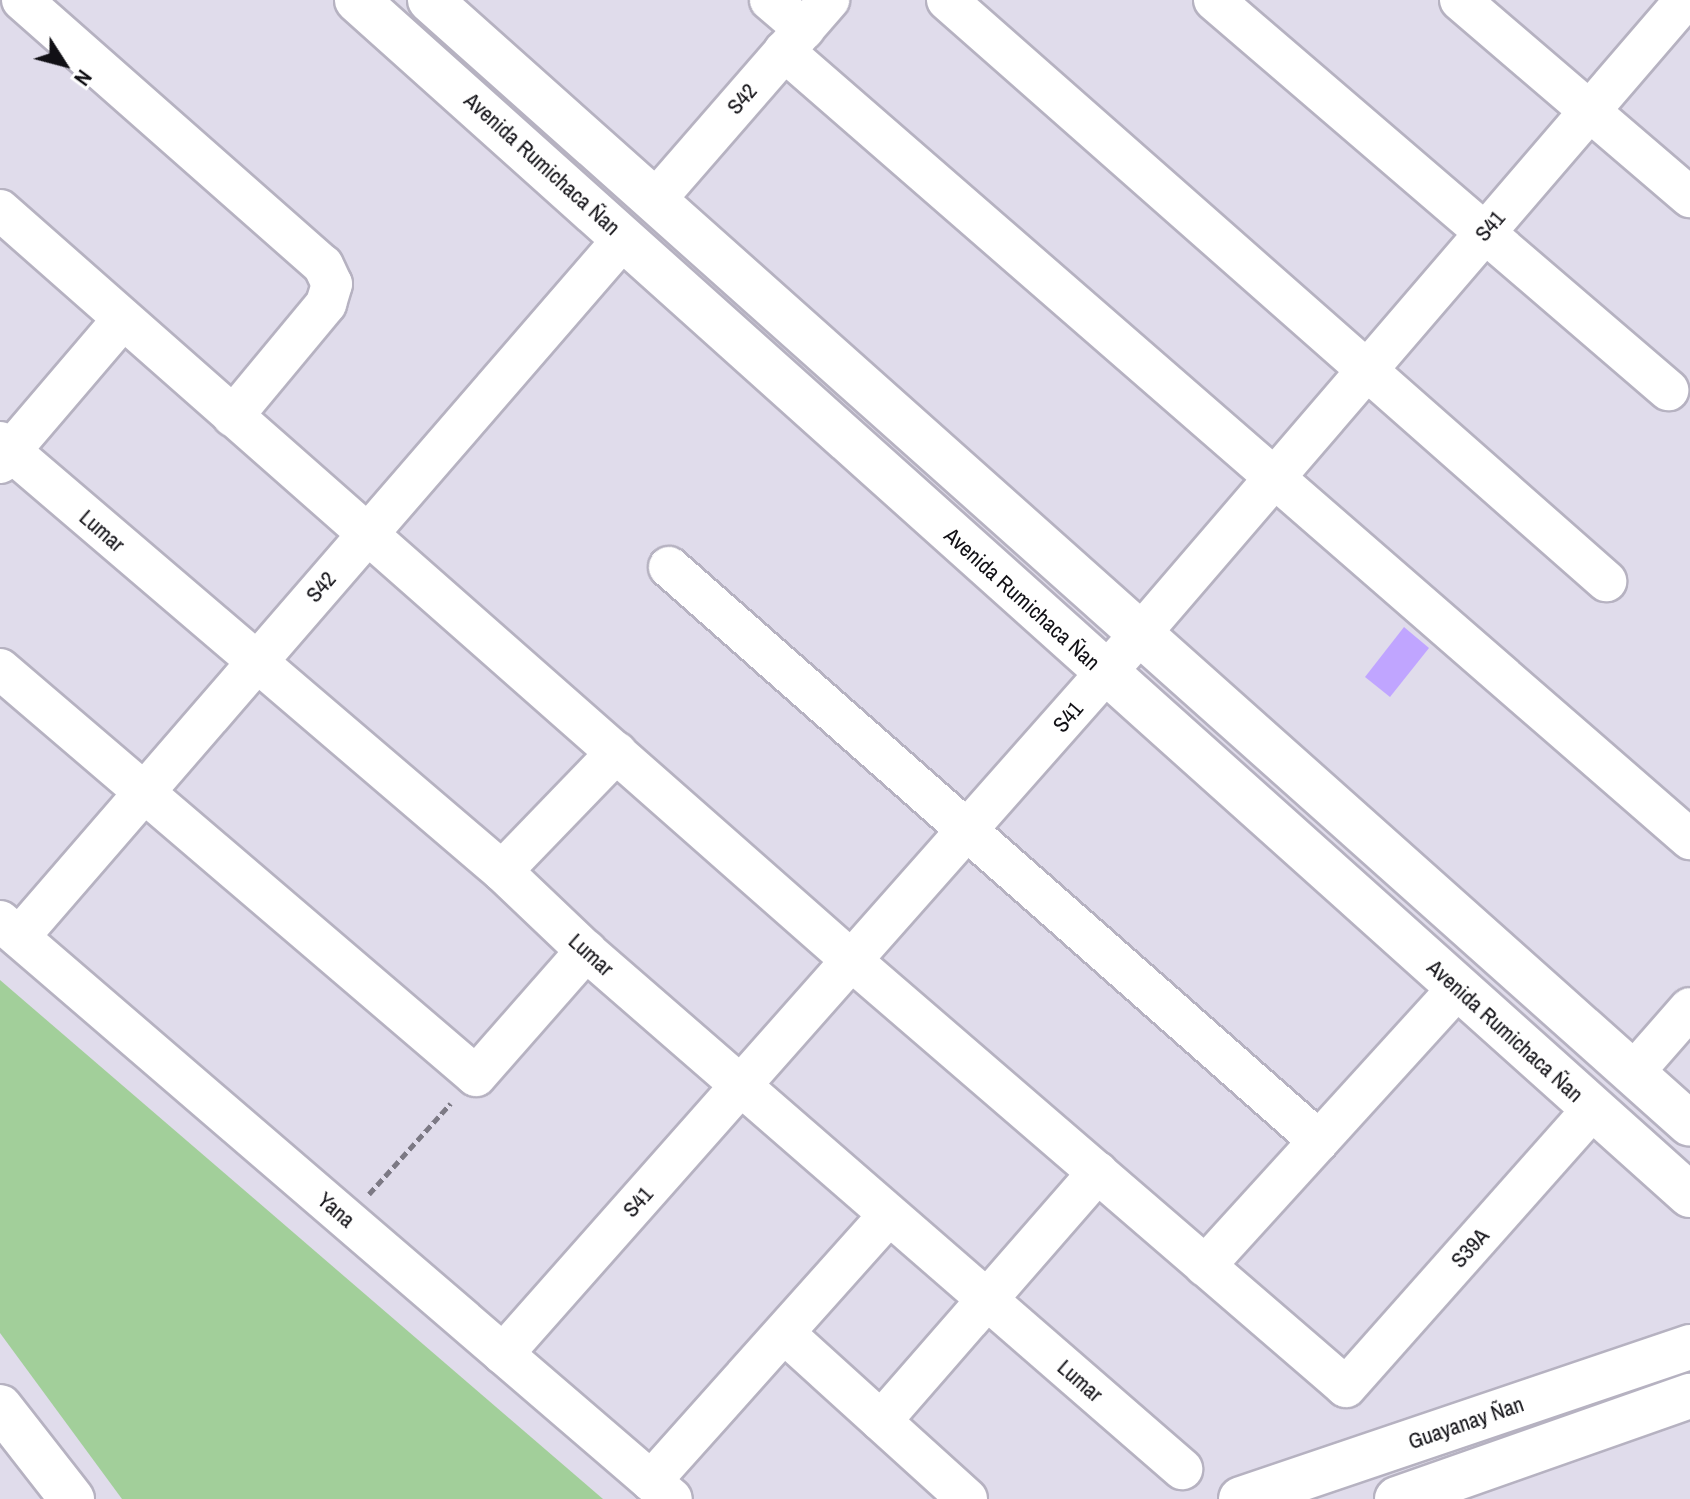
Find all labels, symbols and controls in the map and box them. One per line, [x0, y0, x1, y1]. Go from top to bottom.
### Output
north arrow [24, 24, 104, 104]
text: N [67, 64, 99, 92]
street label: S42 [722, 78, 762, 120]
street label: Avenida Rumichaca Ñan [459, 87, 625, 241]
street label: S41 [1470, 205, 1510, 247]
street label: Lumar [74, 504, 130, 558]
street label: Avenida Rumichaca Ñan [939, 522, 1105, 676]
street label: S42 [301, 566, 341, 608]
street label: S41 [1048, 696, 1088, 738]
street label: Lumar [563, 928, 619, 982]
street label: Avenida Rumichaca Ñan [1422, 954, 1588, 1108]
street label: S41 [617, 1181, 659, 1223]
street label: Yana [312, 1187, 360, 1233]
street label: S39A [1445, 1223, 1495, 1273]
street label: Lumar [1052, 1354, 1108, 1408]
street label: Guayanay Ñan [1405, 1391, 1527, 1455]

